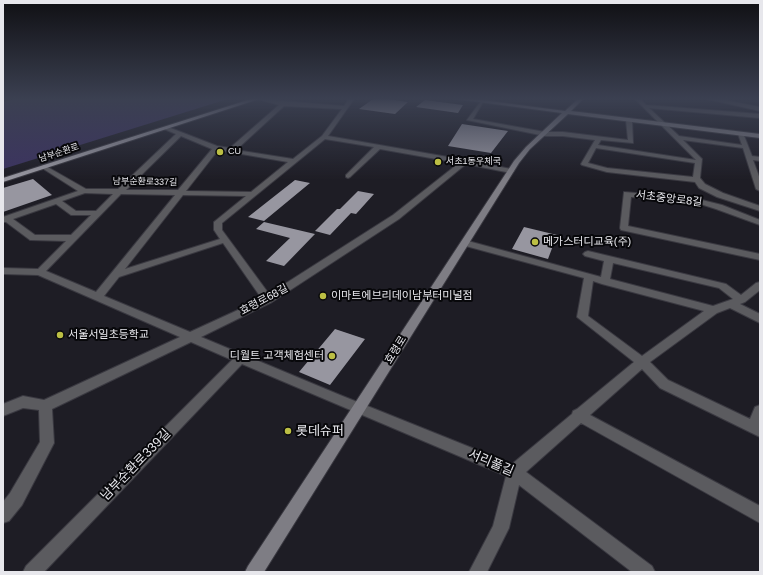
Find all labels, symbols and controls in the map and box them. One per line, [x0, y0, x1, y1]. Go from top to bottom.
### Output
street label: 남부순환로 [38, 141, 80, 165]
marker: CU [215, 147, 225, 157]
place label: CU [228, 147, 241, 157]
marker: 서초1동우체국 [433, 157, 443, 167]
place label: 서초1동우체국 [446, 157, 501, 167]
street label: 남부순환로337길 [113, 176, 177, 188]
street label: 서초중앙로8길 [635, 188, 703, 210]
place label: 메가스터디교육(주) [543, 235, 631, 249]
marker: 메가스터디교육(주) [530, 237, 540, 247]
street label: 효령로68길 [238, 282, 290, 318]
place label: 이마트에브리데이남부터미널점 [331, 289, 473, 303]
marker: 이마트에브리데이남부터미널점 [318, 291, 328, 301]
place label: 서울서일초등학교 [68, 328, 149, 342]
marker: 서울서일초등학교 [55, 330, 65, 340]
street label: 효령로 [382, 334, 410, 366]
place label: 디월트 고객체험센터 [230, 349, 324, 363]
marker: 디월트 고객체험센터 [327, 351, 337, 361]
place label: 롯데슈퍼 [296, 423, 344, 439]
street label: 남부순환로339길 [98, 426, 174, 504]
marker: 롯데슈퍼 [283, 426, 293, 436]
street label: 서리풀길 [466, 446, 516, 480]

